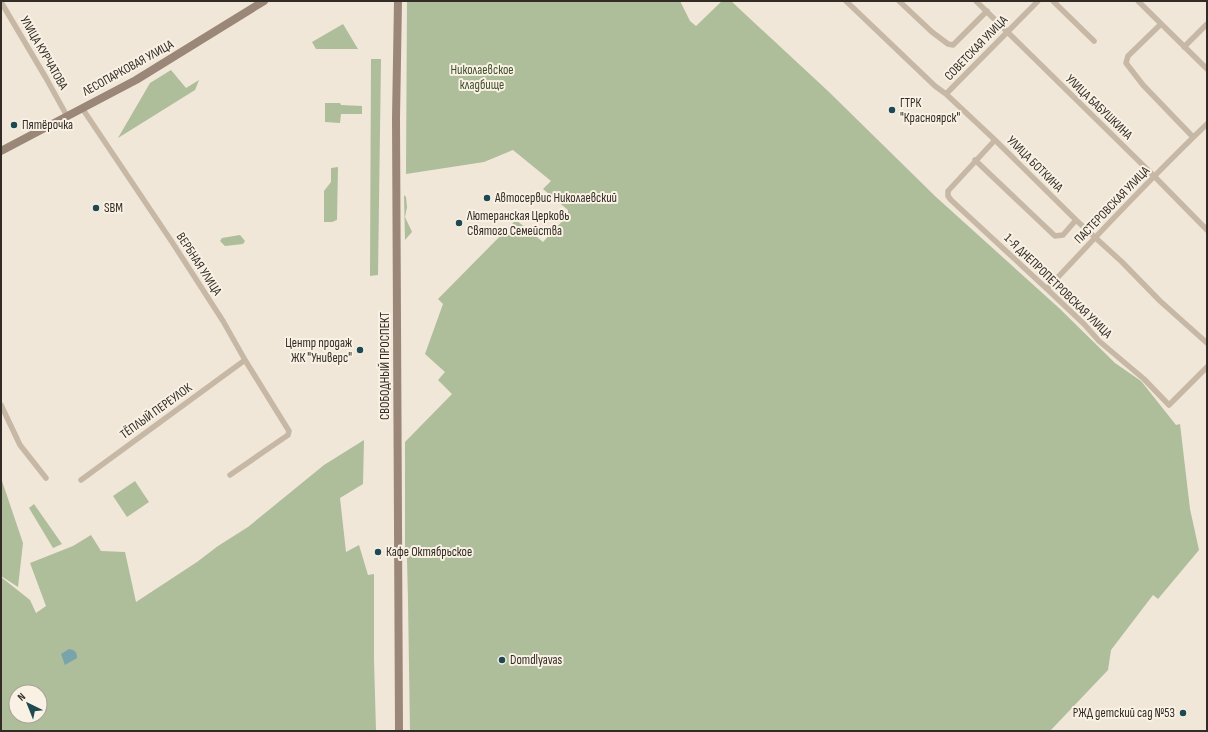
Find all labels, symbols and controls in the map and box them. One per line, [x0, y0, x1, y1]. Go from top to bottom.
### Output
street label: СОВЕТСКАЯ УЛИЦА [941, 12, 1011, 84]
street label: УЛИЦА КУРЧАТОВА [16, 13, 72, 93]
street label: ЛЕСОПАРКОВАЯ УЛИЦА [79, 36, 177, 100]
park label: Николаевское кладбище [450, 62, 514, 93]
street label: УЛИЦА БАБУШКИНА [1062, 71, 1136, 143]
place label: ГТРК "Красноярск" [900, 95, 961, 126]
marker: ГТРК "Красноярск" [887, 105, 897, 115]
place label: Пятёрочка [22, 117, 73, 133]
marker: Пятёрочка [9, 120, 19, 130]
street label: УЛИЦА БОТКИНА [1003, 132, 1067, 196]
street label: ПАСТЕРОВСКАЯ УЛИЦА [1071, 163, 1153, 247]
place label: Автосервис Николаевский [494, 190, 617, 206]
marker: Автосервис Николаевский [482, 193, 492, 203]
place label: SBM [104, 200, 123, 216]
marker: SBM [91, 203, 101, 213]
place label: Лютеранская Церковь Святого Семейства [466, 208, 569, 239]
marker: Лютеранская Церковь Святого Семейства [454, 218, 464, 228]
street label: ВЕРБНАЯ УЛИЦА [173, 230, 225, 299]
street label: 1-Я ДНЕПРОПЕТРОВСКАЯ УЛИЦА [1001, 230, 1116, 342]
street label: СВОБОДНЫЙ ПРОСПЕКТ [377, 312, 393, 420]
place label: Центр продаж ЖК "Универс" [285, 335, 352, 366]
marker: Центр продаж ЖК "Универс" [355, 345, 365, 355]
street label: ТЁПЛЫЙ ПЕРЕУЛОК [117, 379, 195, 442]
place label: Кафе Октябрьское [386, 544, 472, 560]
marker: Кафе Октябрьское [373, 547, 383, 557]
place label: Domdlyavas [510, 652, 563, 668]
marker: Domdlyavas [497, 655, 507, 665]
north arrow [8, 684, 48, 724]
text: N [15, 690, 28, 704]
place label: РЖД детский сад №53 [1073, 705, 1175, 721]
marker: РЖД детский сад №53 [1178, 708, 1188, 718]

